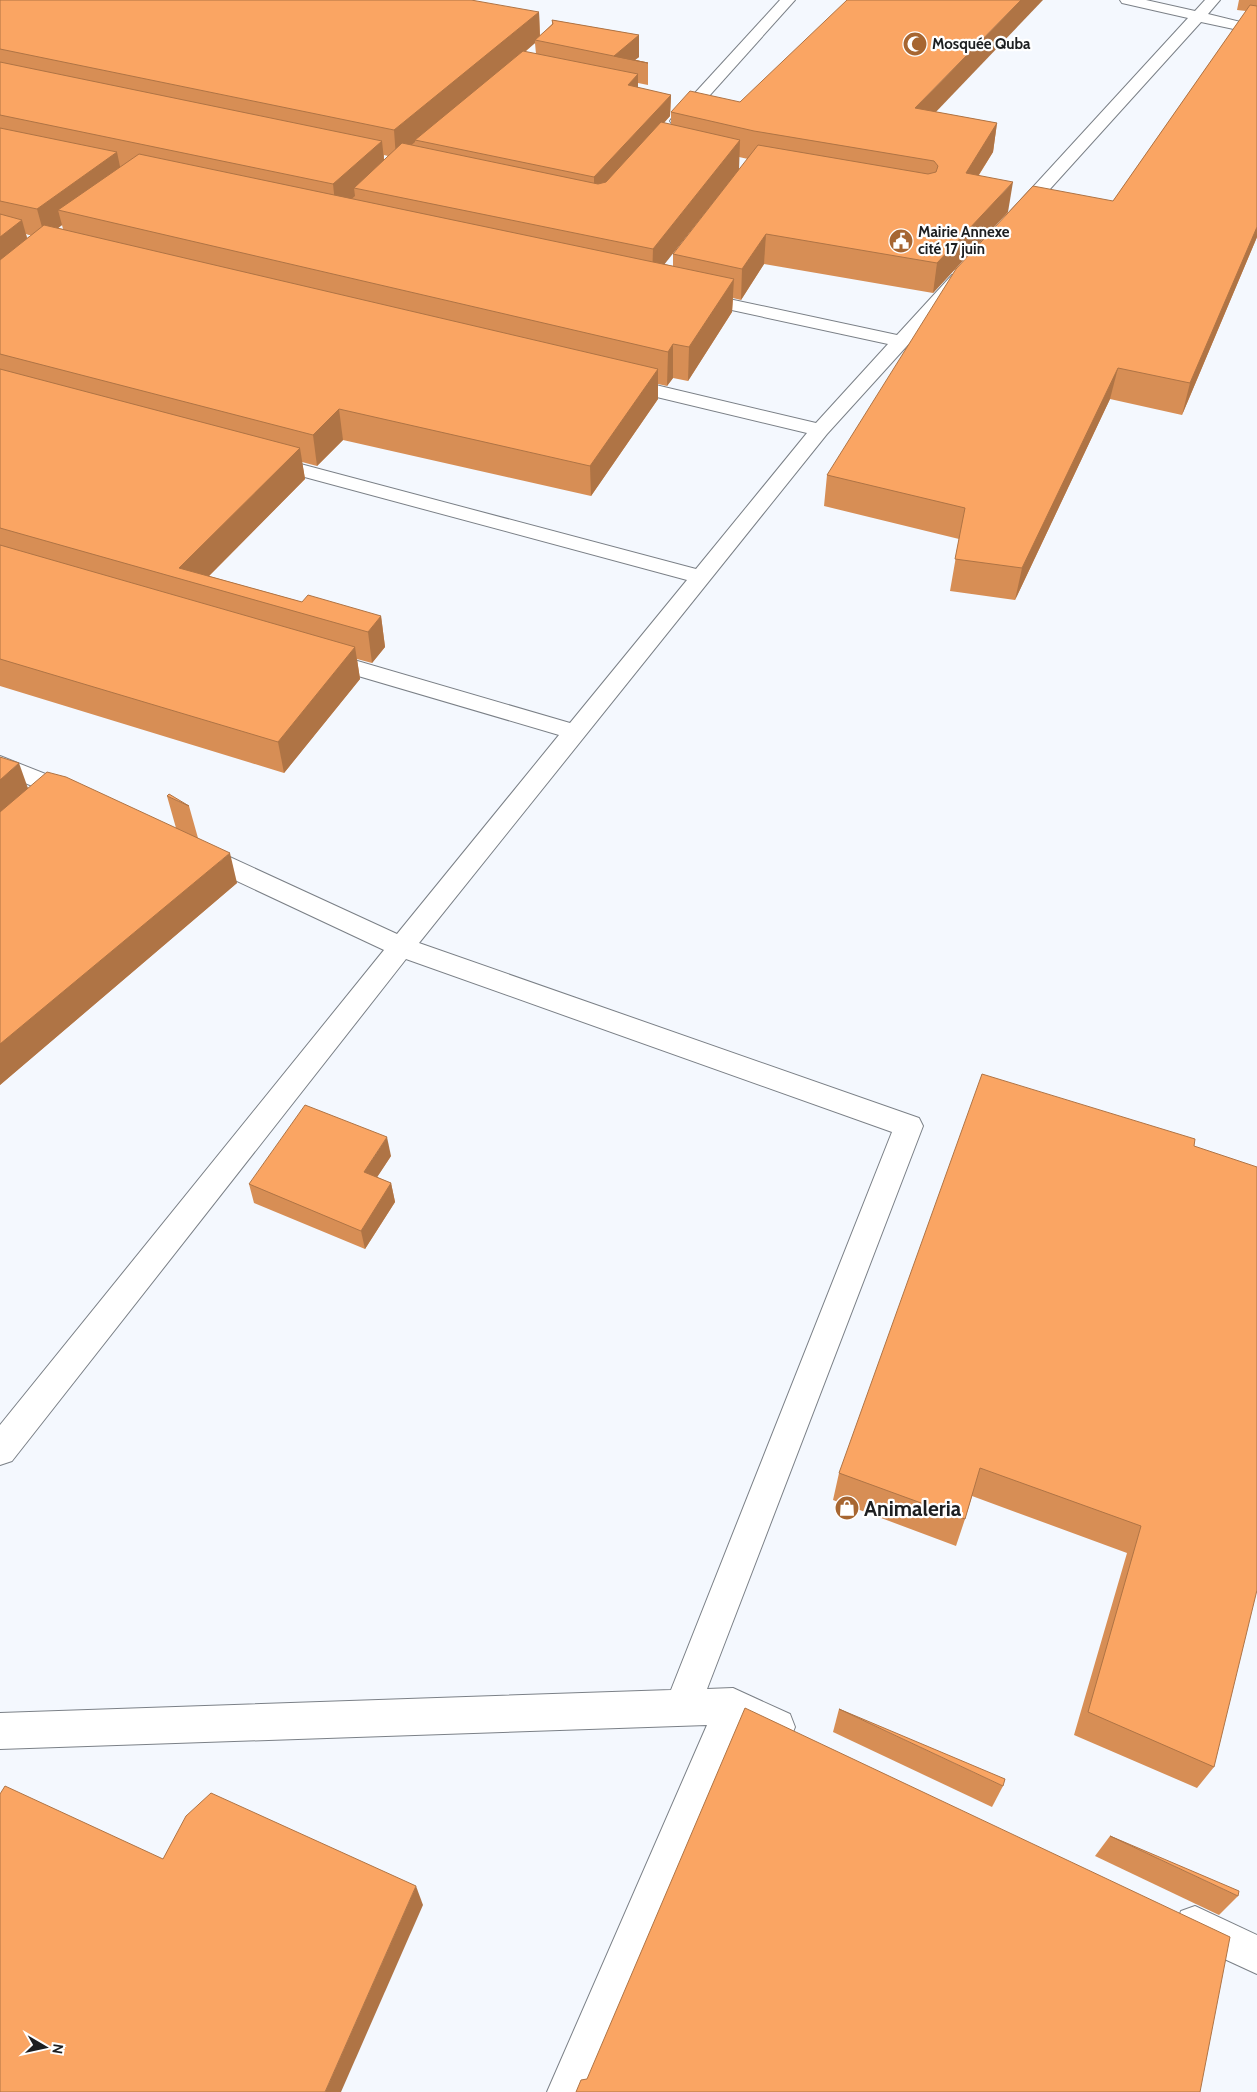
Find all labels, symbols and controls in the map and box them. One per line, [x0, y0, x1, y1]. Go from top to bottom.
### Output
mosque icon: Mosquée Quba [902, 31, 928, 57]
place label: Mosquée Quba [932, 35, 1031, 53]
place label: Mairie Annexe cité 17 juin [918, 223, 1010, 258]
public building icon: Mairie Annexe cité 17 juin [888, 228, 914, 254]
shop icon: Animaleria [834, 1495, 860, 1521]
place label: Animaleria [864, 1496, 962, 1521]
north arrow [20, 2022, 70, 2072]
text: N [48, 2043, 68, 2055]

